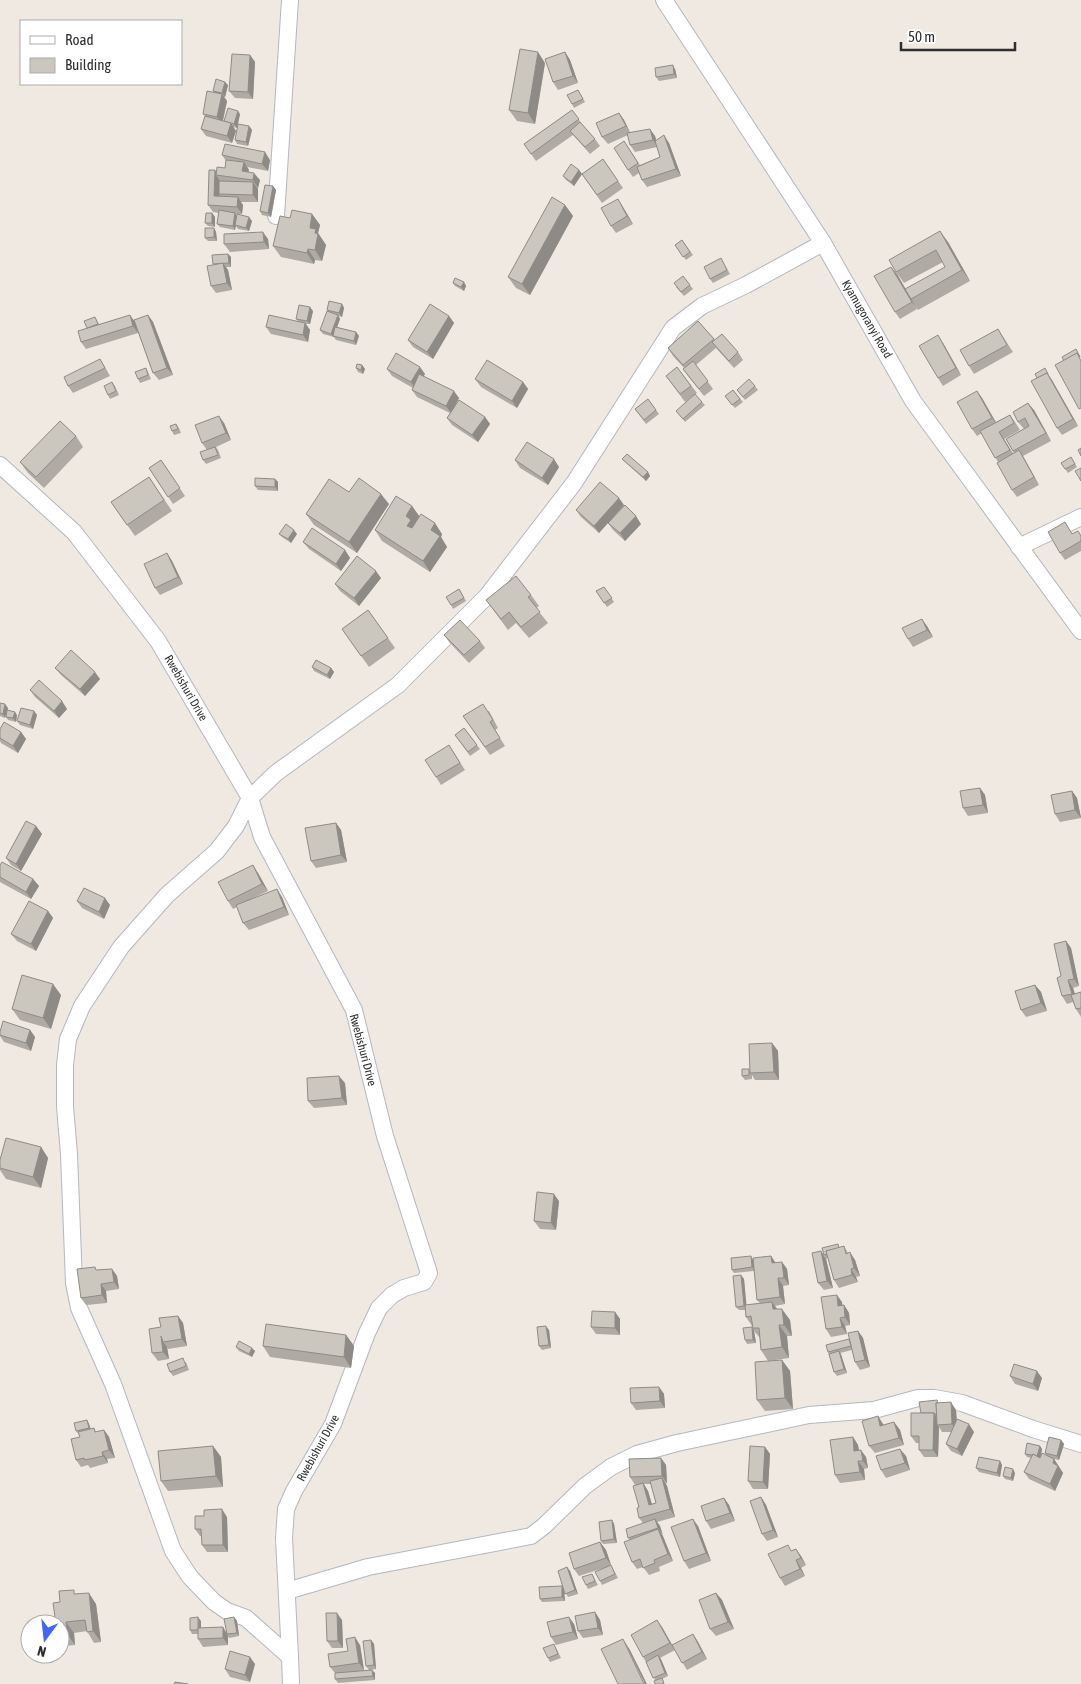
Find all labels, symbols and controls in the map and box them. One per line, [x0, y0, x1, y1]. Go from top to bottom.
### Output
legend [20, 20, 182, 85]
scale bar [901, 20, 1015, 52]
text: 50 m [908, 28, 935, 45]
text: Road [65, 31, 94, 48]
text: Building [65, 56, 111, 73]
street label: Kyamugoranyi Road [839, 277, 895, 361]
street label: Rwebishuri Drive [161, 652, 211, 724]
street label: Rwebishuri Drive [347, 1012, 379, 1088]
street label: Rwebishuri Drive [294, 1412, 342, 1484]
north arrow [20, 1614, 70, 1664]
text: N [36, 1643, 48, 1660]

